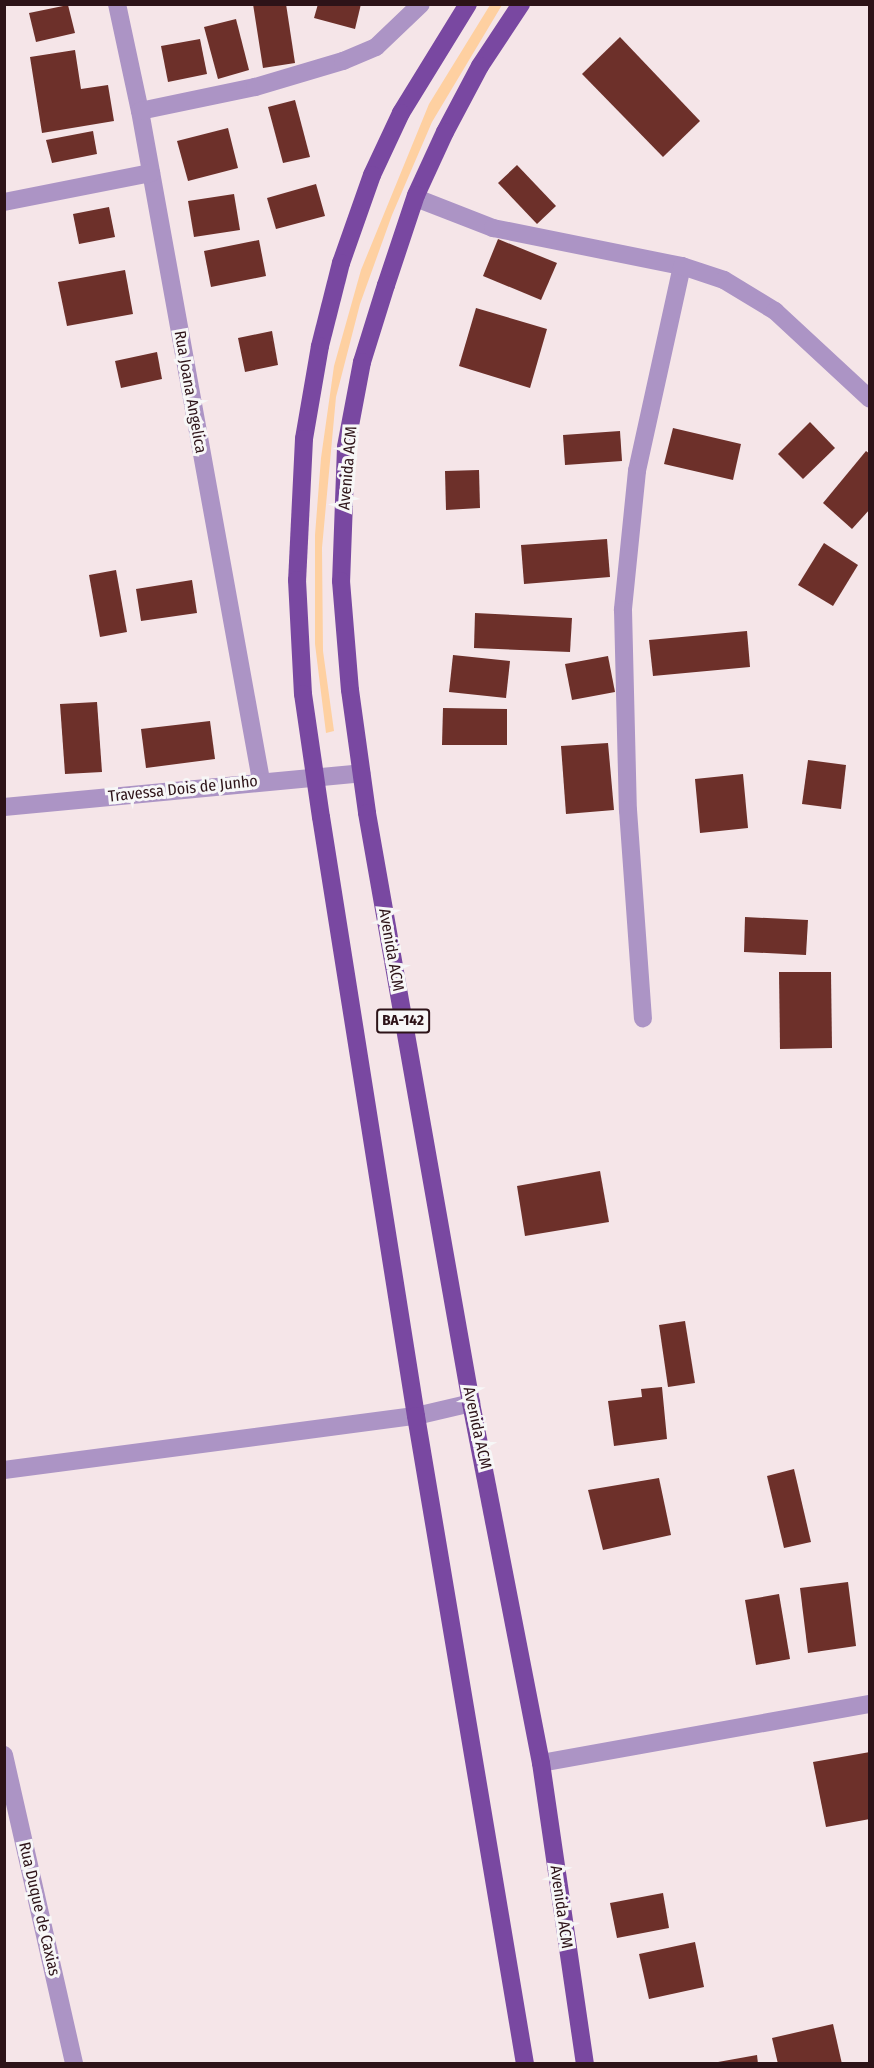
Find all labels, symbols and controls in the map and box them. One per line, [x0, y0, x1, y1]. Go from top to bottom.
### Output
street label: Rua Joana Angelica [170, 329, 210, 455]
street label: Avenida ACM [335, 425, 361, 511]
street label: Travessa Dois de Junho [107, 772, 259, 806]
street label: Avenida ACM [374, 907, 408, 993]
road number: BA-142 [376, 1009, 430, 1033]
street label: Avenida ACM [459, 1385, 495, 1471]
street label: Rua Duque de Caxias [14, 1840, 64, 1978]
street label: Avenida ACM [546, 1864, 576, 1950]

